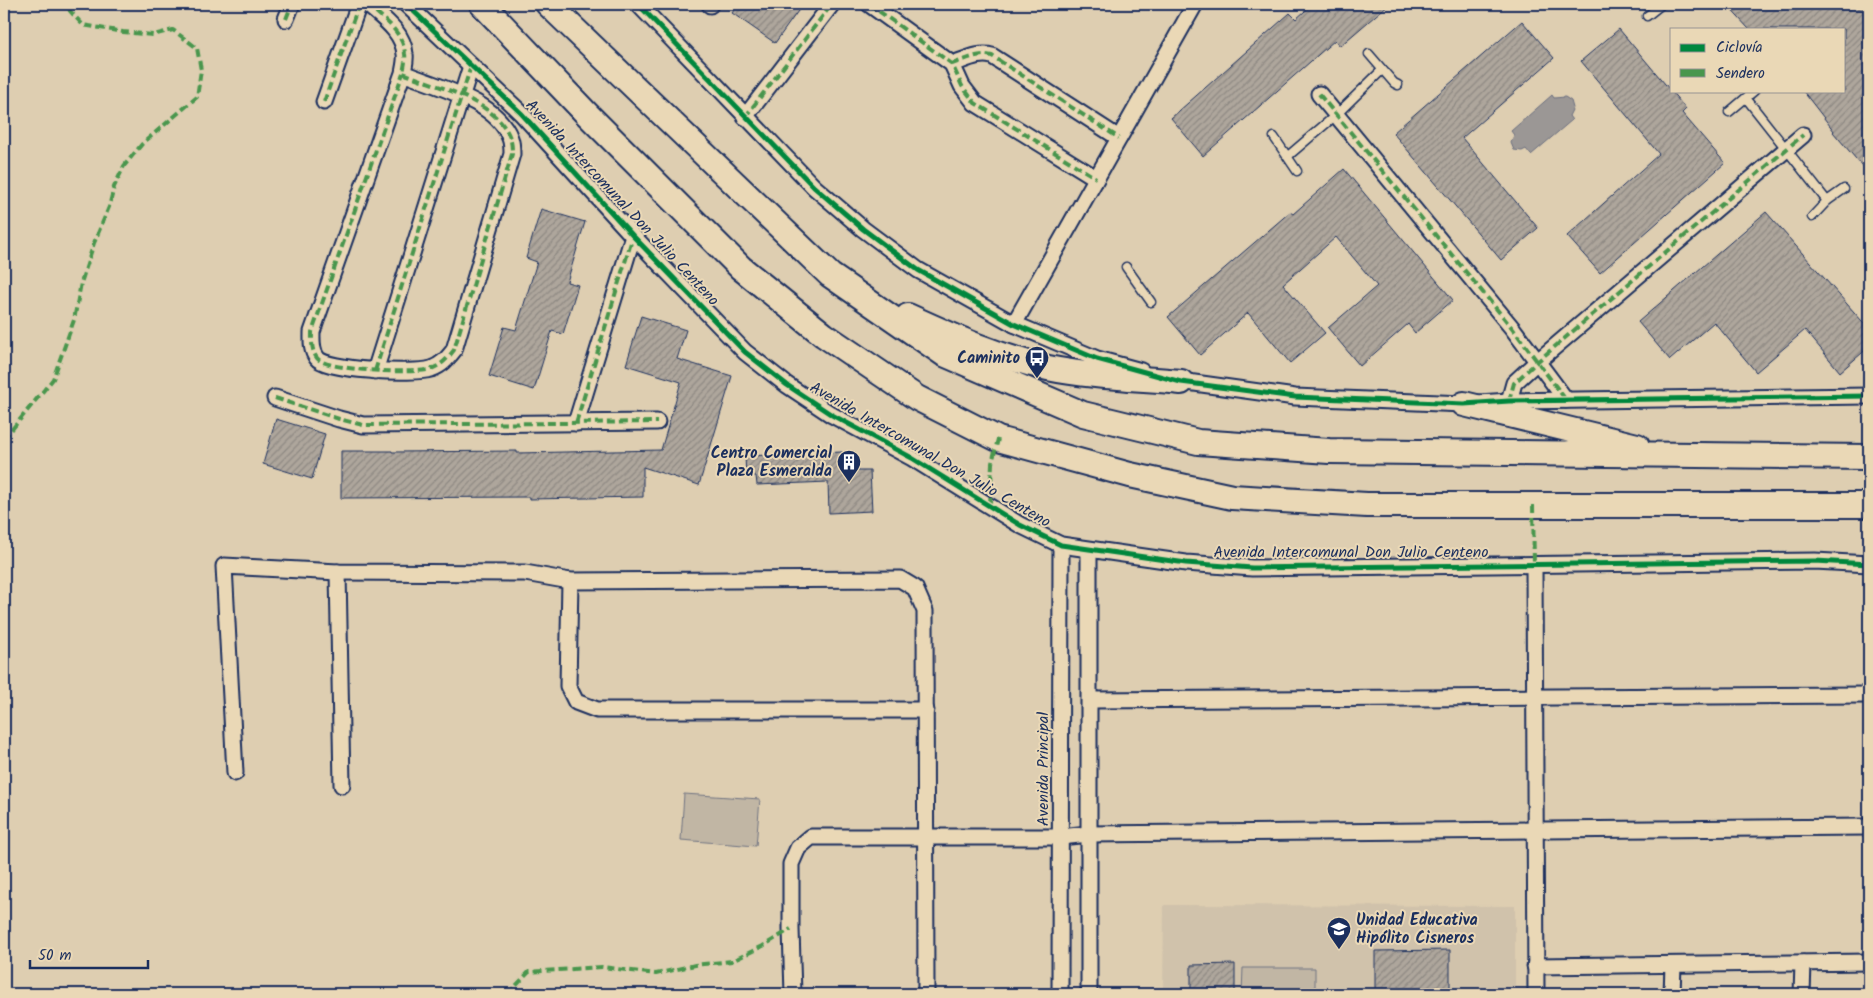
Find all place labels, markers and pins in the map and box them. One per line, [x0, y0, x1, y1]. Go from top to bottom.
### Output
bus stop icon: Caminito [1024, 345, 1050, 379]
place label: Caminito [957, 346, 1020, 371]
place label: Centro Comercial Plaza Esmeralda [711, 441, 833, 484]
building icon: Centro Comercial Plaza Esmeralda [836, 449, 862, 483]
place label: Unidad Educativa Hipólito Cisneros [1356, 908, 1478, 951]
school or university icon: Unidad Educativa Hipólito Cisneros [1326, 916, 1352, 950]

